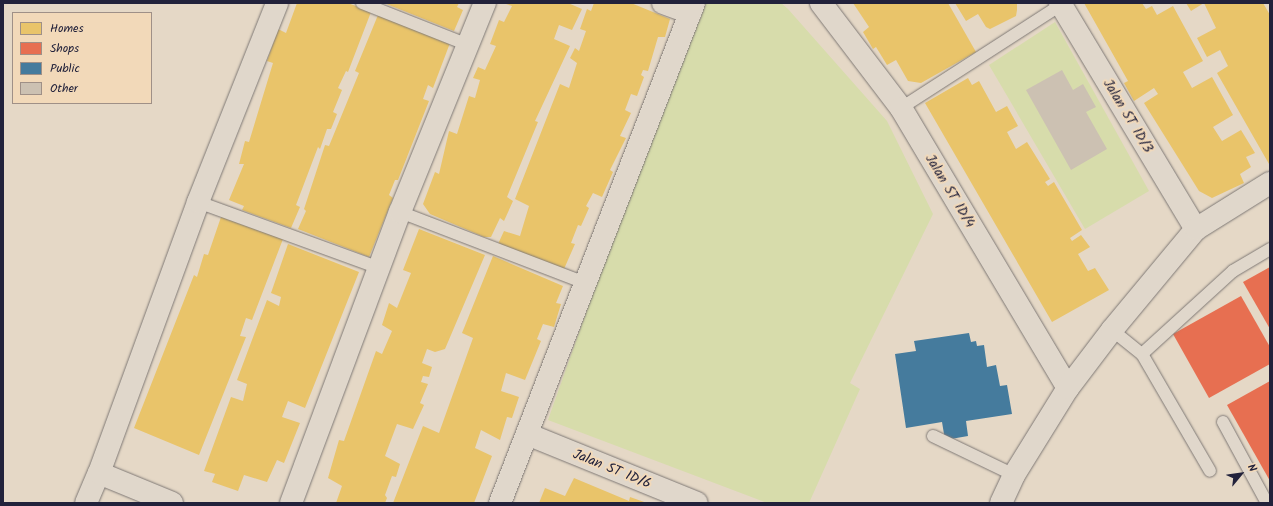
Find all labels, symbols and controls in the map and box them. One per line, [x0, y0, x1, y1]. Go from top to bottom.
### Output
legend [12, 12, 152, 104]
text: Homes [50, 19, 84, 38]
text: Shops [50, 39, 79, 58]
text: Public [50, 59, 80, 78]
street label: Jalan ST 1D/3 [1099, 76, 1157, 156]
text: Other [50, 79, 78, 98]
street label: Jalan ST 1D/4 [921, 151, 979, 231]
street label: Jalan ST 1D/6 [570, 446, 654, 492]
north arrow [1221, 454, 1261, 494]
text: N [1242, 461, 1261, 476]

